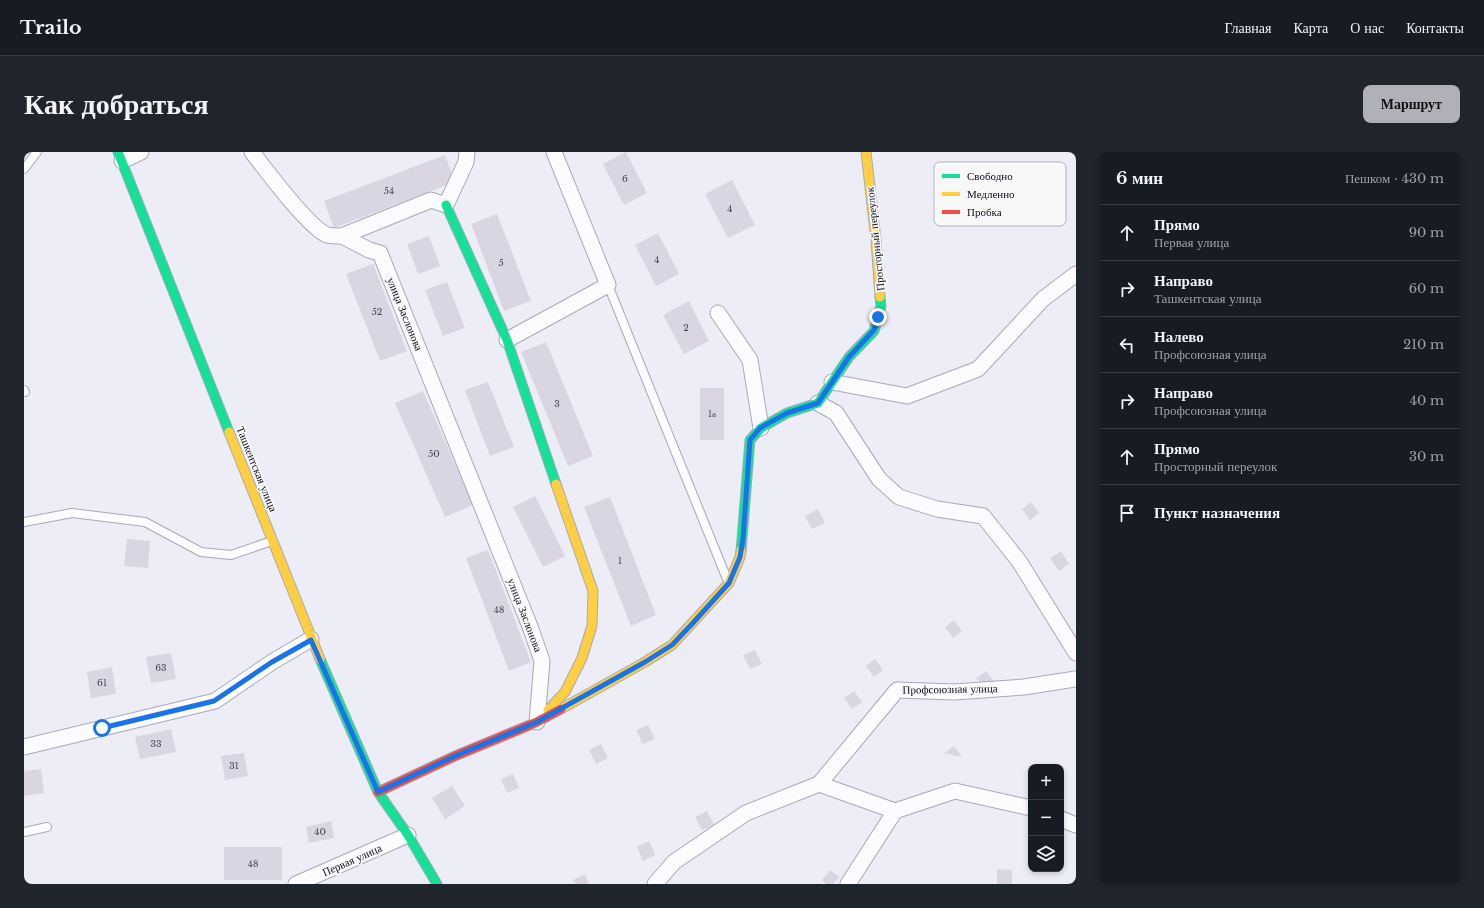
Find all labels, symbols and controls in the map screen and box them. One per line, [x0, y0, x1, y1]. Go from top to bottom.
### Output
text: Trailo [20, 16, 82, 39]
text: Главная [1224, 19, 1271, 37]
text: Карта [1293, 19, 1328, 37]
text: О нас [1350, 19, 1384, 37]
text: Контакты [1406, 19, 1464, 37]
button: Маршрут [1363, 85, 1460, 123]
text: Как добраться [24, 87, 209, 122]
legend [934, 162, 1066, 226]
text: 6 мин [1116, 168, 1163, 189]
text: Свободно [967, 169, 1013, 183]
text: Пешком · 430 m [1345, 170, 1444, 187]
house number: 6 [622, 173, 628, 184]
house number: 54 [384, 185, 394, 196]
street label: Просторный переулок [863, 186, 887, 292]
text: Медленно [967, 187, 1015, 201]
house number: 4 [727, 203, 733, 214]
text: Пробка [967, 205, 1002, 219]
text: Прямо [1154, 215, 1200, 234]
icon: ahead [1116, 222, 1138, 244]
text: 90 m [1409, 224, 1444, 241]
text: Первая улица [1154, 234, 1229, 251]
house number: 4 [654, 254, 660, 265]
house number: 5 [498, 257, 504, 268]
text: Направо [1154, 271, 1213, 290]
street label: улица Заслонова [384, 275, 426, 353]
icon: right [1116, 278, 1138, 300]
text: 60 m [1409, 280, 1444, 297]
text: Ташкентская улица [1154, 290, 1261, 307]
house number: 52 [372, 306, 382, 317]
route end [869, 308, 887, 326]
house number: 2 [683, 322, 689, 333]
text: Налево [1154, 327, 1204, 346]
icon: left [1116, 334, 1138, 356]
text: 210 m [1403, 336, 1444, 353]
text: Профсоюзная улица [1154, 346, 1266, 363]
text: Направо [1154, 383, 1213, 402]
icon: right [1116, 390, 1138, 412]
text: 40 m [1409, 392, 1444, 409]
house number: 3 [554, 398, 560, 409]
text: Профсоюзная улица [1154, 402, 1266, 419]
house number: 1а [708, 408, 716, 419]
street label: Ташкентская улица [233, 424, 281, 514]
text: Прямо [1154, 439, 1200, 458]
icon: ahead [1116, 446, 1138, 468]
house number: 50 [428, 448, 440, 459]
text: 30 m [1409, 448, 1444, 465]
text: Просторный переулок [1154, 458, 1277, 475]
icon: arrive [1116, 502, 1138, 524]
text: Пункт назначения [1154, 503, 1280, 522]
house number: 1 [618, 555, 622, 566]
street label: улица Заслонова [505, 576, 546, 654]
house number: 48 [494, 604, 504, 615]
house number: 63 [155, 662, 167, 673]
house number: 61 [97, 677, 107, 688]
street label: Профсоюзная улица [902, 681, 998, 697]
route start [93, 719, 111, 737]
house number: 33 [150, 738, 162, 749]
house number: 31 [229, 760, 239, 771]
map controls [1028, 764, 1064, 872]
button: + [1028, 764, 1064, 800]
button: − [1028, 800, 1064, 836]
house number: 40 [314, 826, 326, 837]
button: layers [1028, 836, 1064, 872]
street label: Первая улица [320, 841, 384, 879]
house number: 48 [248, 858, 258, 869]

